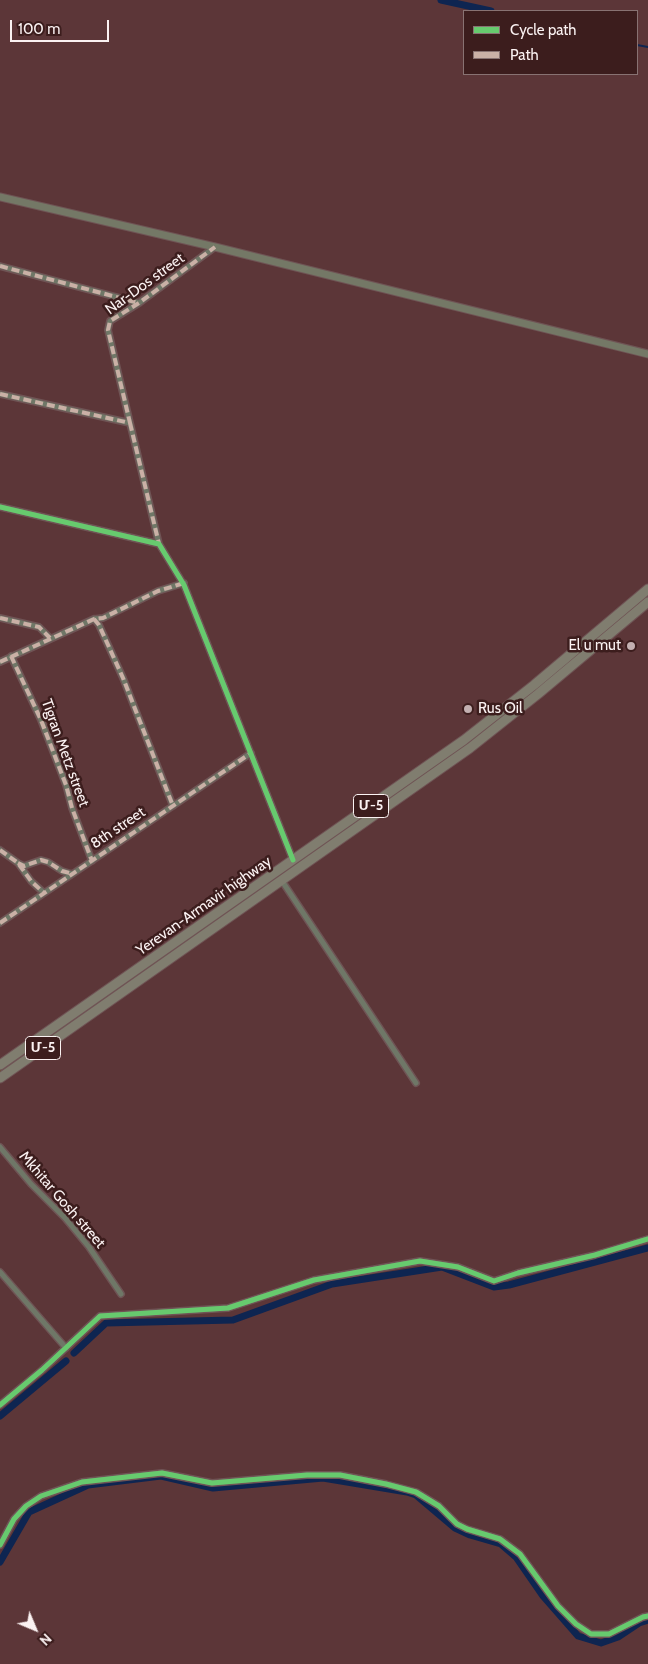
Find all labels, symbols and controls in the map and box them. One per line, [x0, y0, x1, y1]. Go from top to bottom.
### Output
scale bar [12, 10, 111, 42]
legend [463, 10, 638, 75]
text: 100 m [18, 20, 60, 38]
text: Cycle path [510, 21, 576, 39]
text: Path [510, 46, 539, 64]
street label: Nar-Dos street [102, 249, 188, 319]
place label: El u mut [568, 637, 621, 655]
marker: El u mut [625, 640, 637, 652]
street label: Tigran Metz street [37, 697, 93, 809]
place label: Rus Oil [478, 700, 522, 718]
marker: Rus Oil [462, 703, 474, 715]
road number: Մ-5 [354, 794, 388, 818]
street label: 8th street [87, 803, 149, 853]
street label: Yerevan-Armavir highway [133, 852, 275, 960]
road number: Մ-5 [26, 1036, 60, 1060]
street label: Mkhitar Gosh street [15, 1148, 109, 1252]
north arrow [10, 1604, 60, 1654]
text: N [36, 1630, 55, 1649]

